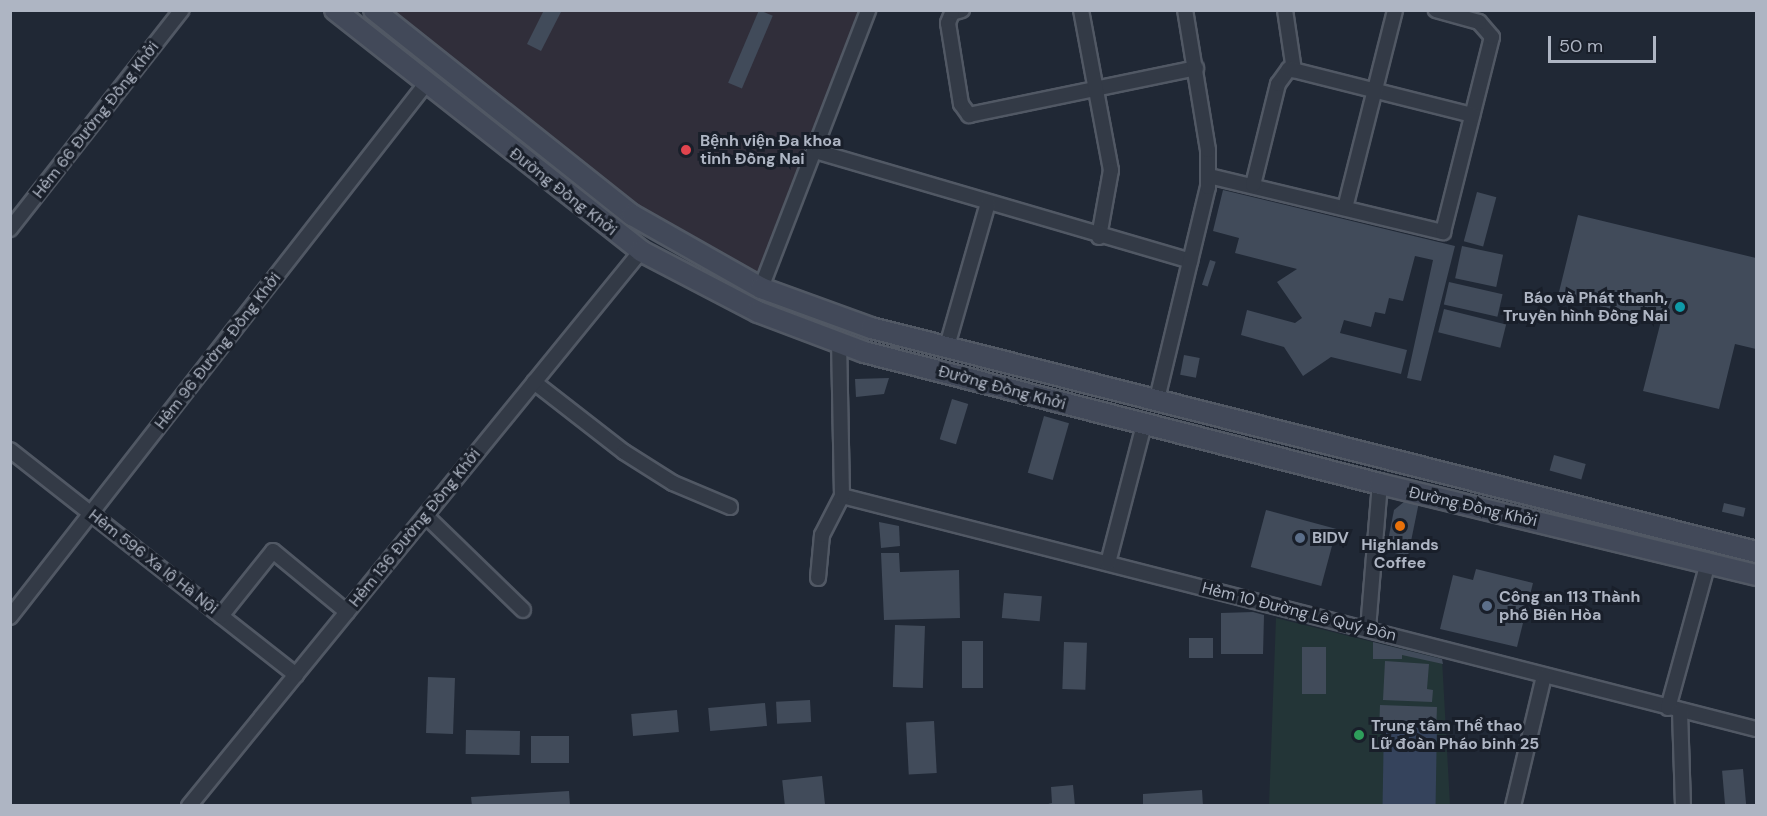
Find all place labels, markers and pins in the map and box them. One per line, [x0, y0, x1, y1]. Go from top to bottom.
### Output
place label: Bệnh viện Đa khoa tỉnh Đồng Nai [700, 131, 841, 169]
marker: Bệnh viện Đa khoa tỉnh Đồng Nai [677, 141, 695, 159]
place label: Báo và Phát thanh, Truyền hình Đồng Nai [1503, 288, 1668, 326]
marker: Báo và Phát thanh, Truyền hình Đồng Nai [1673, 300, 1687, 314]
marker: Highlands Coffee [1393, 519, 1407, 533]
place label: BIDV [1312, 528, 1349, 548]
marker: BIDV [1293, 531, 1307, 545]
place label: Highlands Coffee [1361, 535, 1439, 573]
place label: Công an 113 Thành phố Biên Hòa [1499, 587, 1640, 625]
marker: Công an 113 Thành phố Biên Hòa [1480, 599, 1494, 613]
place label: Trung tâm Thể thao Lữ đoàn Pháo binh 25 [1371, 716, 1539, 754]
marker: Trung tâm Thể thao Lữ đoàn Pháo binh 25 [1352, 728, 1366, 742]

